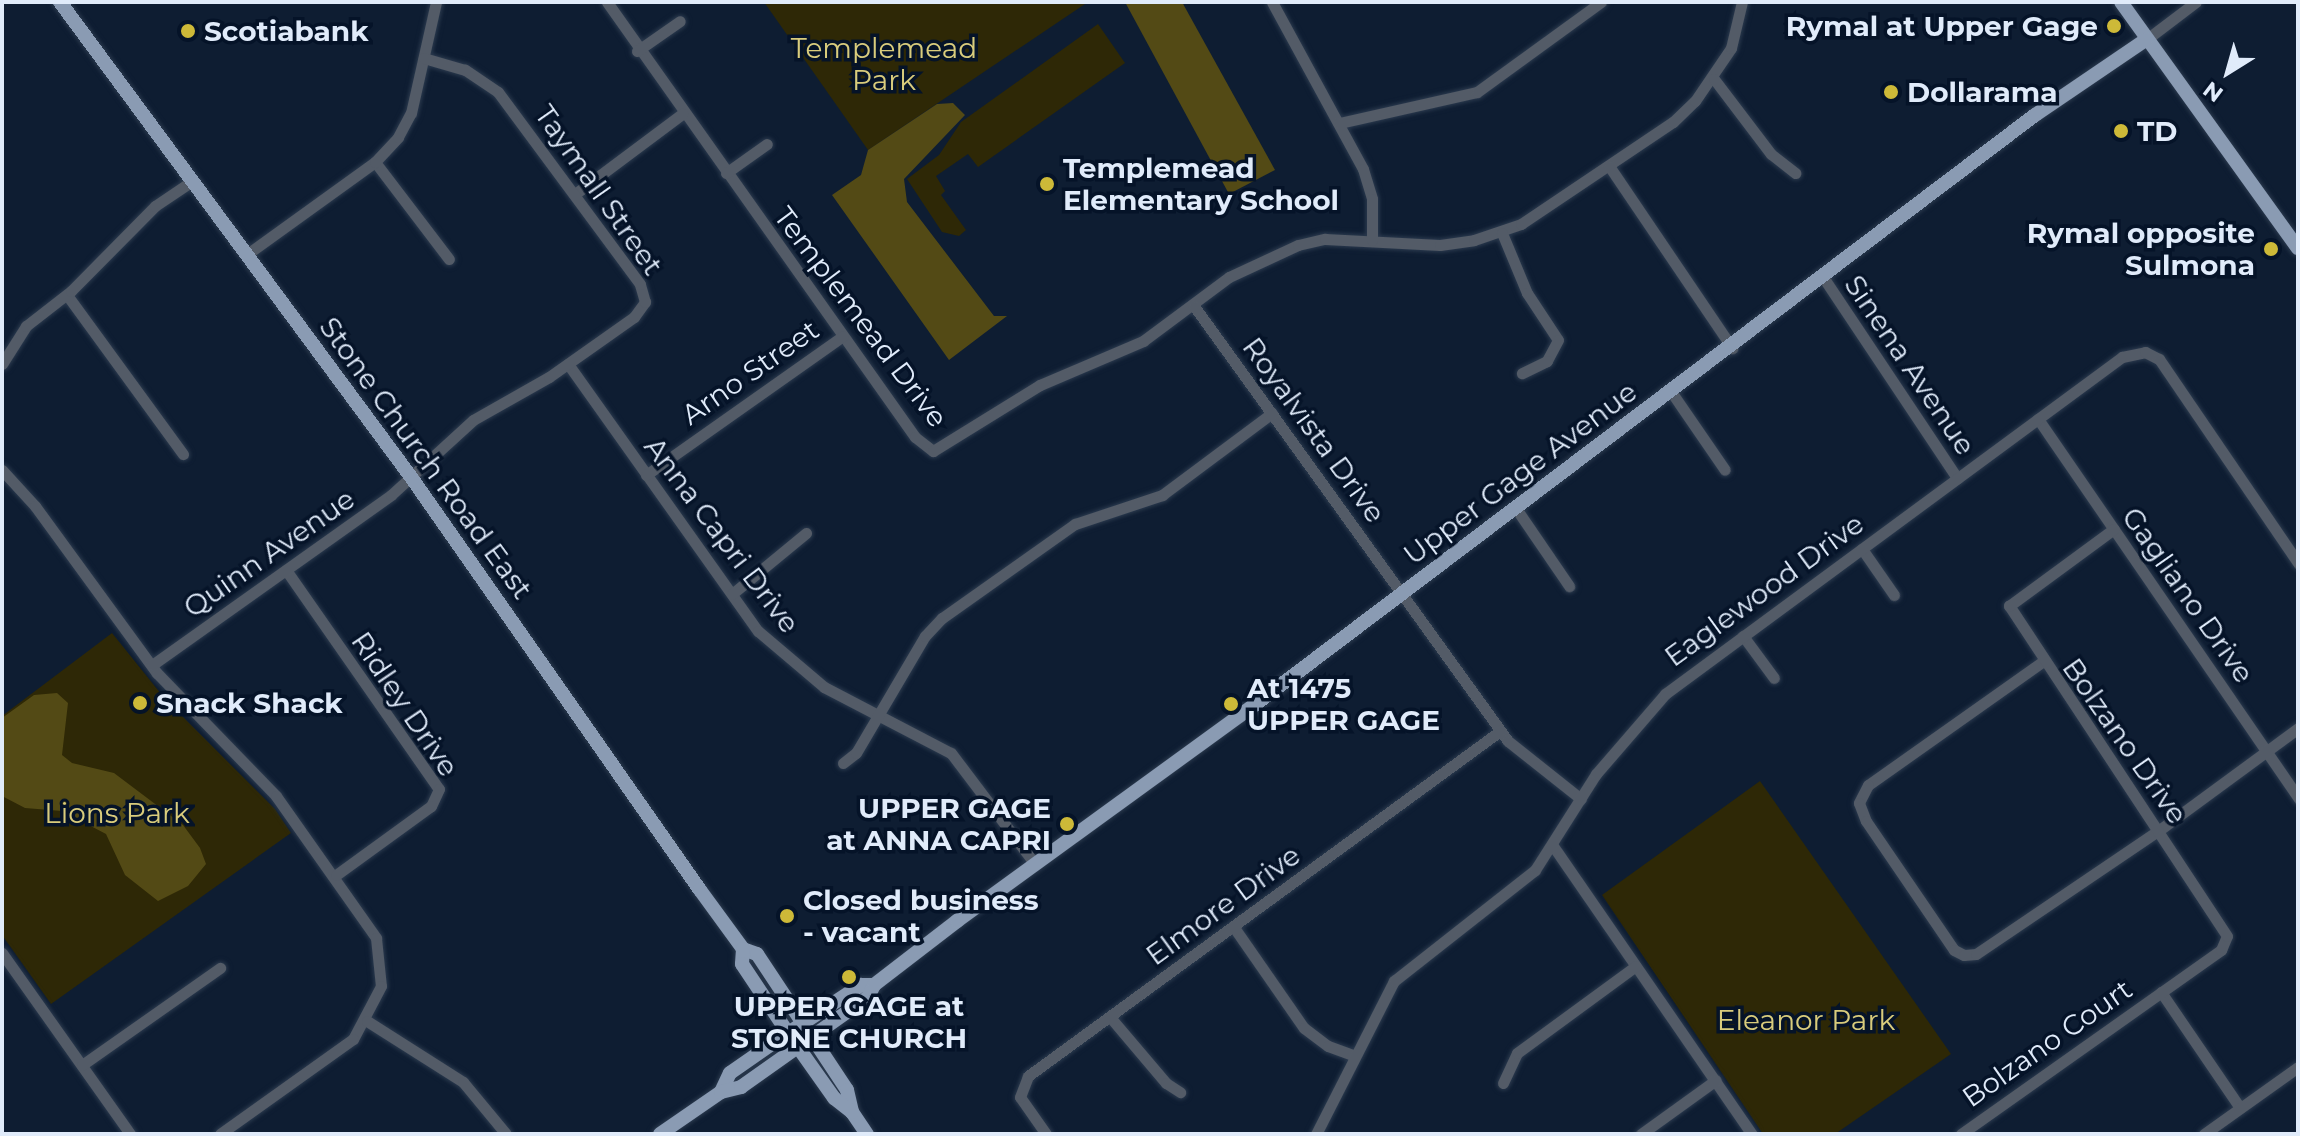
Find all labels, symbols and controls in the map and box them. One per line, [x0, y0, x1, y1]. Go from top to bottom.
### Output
place label: Rymal at Upper Gage [1786, 9, 2098, 43]
place label: Scotiabank [204, 14, 368, 48]
marker: Rymal at Upper Gage [2105, 17, 2123, 35]
marker: Scotiabank [179, 22, 197, 40]
park label: Templemead Park [791, 31, 977, 97]
north arrow [2188, 32, 2268, 112]
place label: Dollarama [1907, 75, 2057, 109]
text: N [2198, 75, 2228, 108]
marker: Dollarama [1882, 83, 1900, 101]
street label: Taymall Street [528, 99, 670, 281]
place label: TD [2137, 114, 2177, 148]
marker: TD [2112, 122, 2130, 140]
place label: Templemead Elementary School [1063, 151, 1339, 217]
marker: Templemead Elementary School [1038, 175, 1056, 193]
street label: Templemead Drive [767, 200, 955, 434]
place label: Rymal opposite Sulmona [2027, 216, 2255, 282]
marker: Rymal opposite Sulmona [2262, 240, 2280, 258]
street label: Sinena Avenue [1838, 269, 1982, 461]
street label: Stone Church Road East [313, 311, 539, 605]
street label: Arno Street [675, 312, 825, 432]
street label: Royalvista Drive [1236, 331, 1392, 529]
street label: Upper Gage Avenue [1397, 374, 1643, 572]
street label: Anna Capri Drive [638, 431, 806, 639]
street label: Quinn Avenue [177, 482, 361, 624]
street label: Gagliano Drive [2115, 501, 2261, 689]
street label: Eaglewood Drive [1658, 507, 1870, 673]
street label: Ridley Drive [344, 625, 466, 783]
street label: Bolzano Drive [2056, 652, 2194, 830]
place label: At 1475 UPPER GAGE [1247, 671, 1440, 737]
place label: Snack Shack [156, 686, 343, 720]
marker: Snack Shack [131, 694, 149, 712]
marker: At 1475 UPPER GAGE [1222, 695, 1240, 713]
place label: UPPER GAGE at ANNA CAPRI [826, 791, 1051, 857]
park label: Lions Park [44, 796, 190, 830]
marker: UPPER GAGE at ANNA CAPRI [1058, 815, 1076, 833]
street label: Elmore Drive [1140, 838, 1306, 972]
place label: Closed business - vacant [803, 883, 1039, 949]
marker: Closed business - vacant [778, 907, 796, 925]
marker: UPPER GAGE at STONE CHURCH [840, 968, 858, 986]
street label: Bolzano Court [1956, 972, 2138, 1114]
place label: UPPER GAGE at STONE CHURCH [731, 989, 967, 1055]
park label: Eleanor Park [1717, 1003, 1895, 1037]

